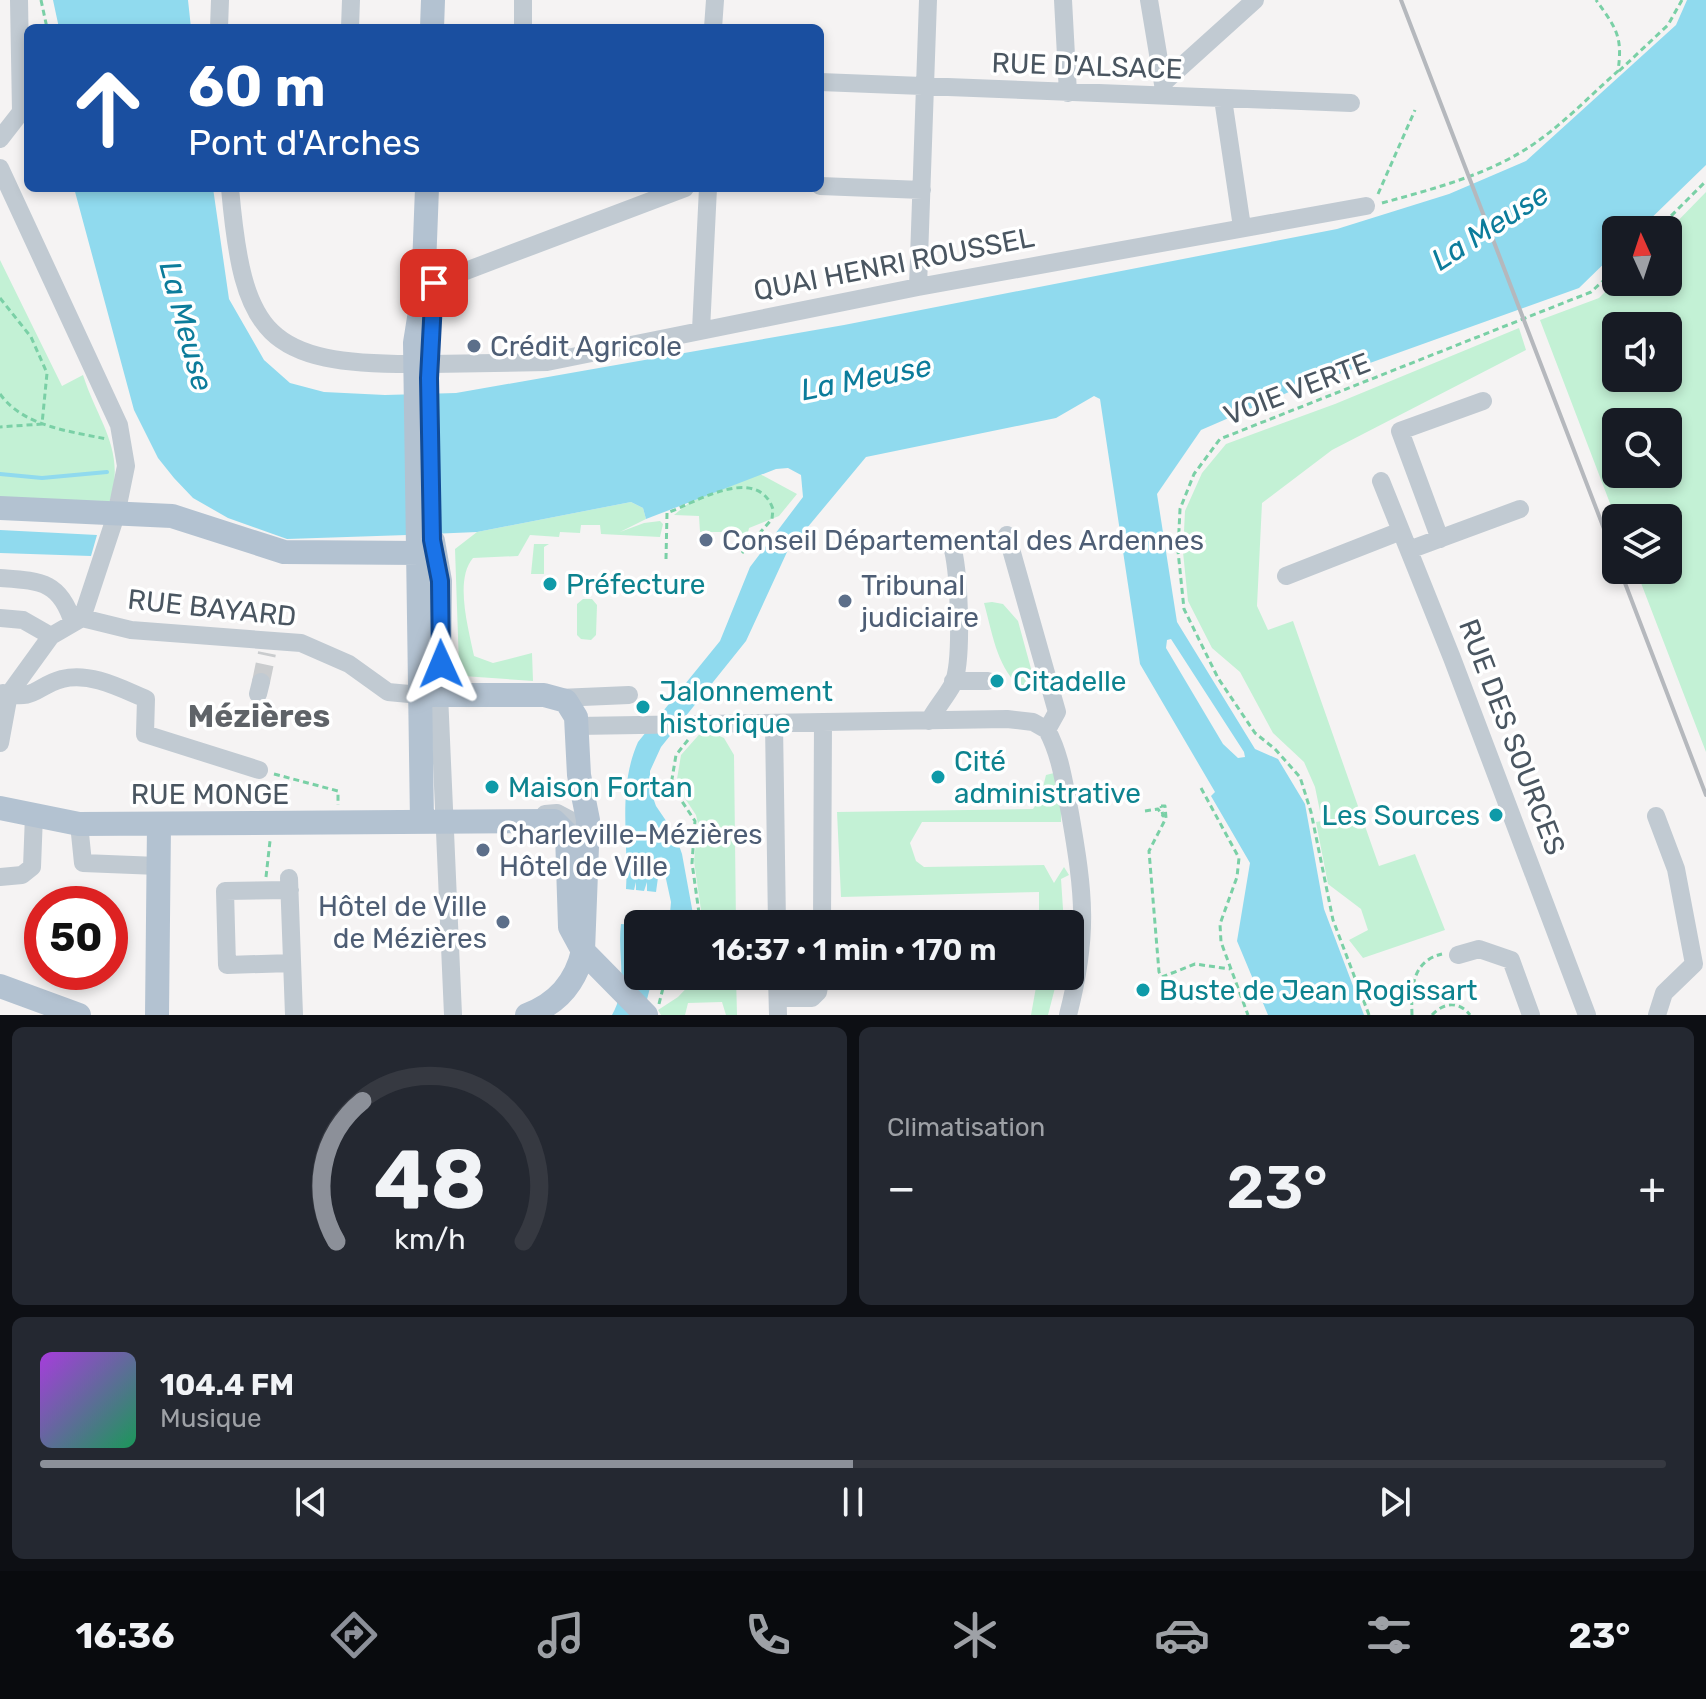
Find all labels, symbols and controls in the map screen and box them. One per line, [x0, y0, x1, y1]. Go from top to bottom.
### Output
street label: RUE D'ALSACE [991, 46, 1183, 86]
text: 60 m [188, 54, 326, 120]
icon: ahead [56, 56, 160, 160]
text: Pont d'Arches [188, 121, 421, 164]
water label: La Meuse [1425, 176, 1556, 278]
north arrow [1602, 216, 1682, 296]
map controls [1602, 216, 1682, 584]
street label: QUAI HENRI ROUSSEL [751, 221, 1037, 307]
pin [400, 249, 468, 317]
water label: La Meuse [151, 257, 221, 395]
icon: arrive [412, 261, 456, 305]
button: sound [1602, 312, 1682, 392]
place label: Crédit Agricole [490, 330, 682, 363]
marker: Crédit Agricole [465, 337, 483, 355]
street label: VOIE VERTE [1219, 346, 1375, 432]
water label: La Meuse [798, 348, 935, 408]
button: search [1602, 408, 1682, 488]
button: layers [1602, 504, 1682, 584]
place label: Conseil Départemental des Ardennes [722, 524, 1204, 557]
marker: Conseil Départemental des Ardennes [697, 531, 715, 549]
place label: Préfecture [566, 568, 705, 601]
place label: Tribunal judiciaire [860, 569, 979, 634]
marker: Préfecture [541, 575, 559, 593]
street label: RUE BAYARD [126, 583, 298, 633]
marker: Tribunal judiciaire [836, 592, 854, 610]
street label: RUE DES SOURCES [1452, 615, 1572, 859]
position arrow [399, 622, 483, 706]
place label: Citadelle [1013, 665, 1126, 698]
marker: Citadelle [988, 672, 1006, 690]
place label: Jalonnement historique [659, 675, 833, 740]
district label: Mézières [188, 697, 330, 735]
marker: Jalonnement historique [634, 698, 652, 716]
place label: Cité administrative [954, 745, 1141, 810]
marker: Cité administrative [929, 768, 947, 786]
place label: Maison Fortan [508, 771, 693, 804]
street label: RUE MONGE [131, 778, 289, 811]
marker: Maison Fortan [483, 778, 501, 796]
place label: Les Sources [1322, 799, 1480, 832]
marker: Les Sources [1487, 806, 1505, 824]
place label: Charleville-Mézières Hôtel de Ville [499, 818, 763, 883]
marker: Charleville-Mézières Hôtel de Ville [474, 841, 492, 859]
speed limit sign: 50 [24, 886, 128, 990]
place label: Hôtel de Ville de Mézières [318, 890, 487, 955]
marker: Hôtel de Ville de Mézières [494, 913, 512, 931]
text: 16:37 · 1 min · 170 m [712, 932, 996, 968]
place label: Buste de Jean Rogissart [1159, 974, 1478, 1007]
marker: Buste de Jean Rogissart [1134, 981, 1152, 999]
text: Climatisation [887, 1112, 1045, 1143]
text: 48 [373, 1130, 486, 1229]
text: 23° [1227, 1152, 1328, 1223]
text: − [887, 1162, 916, 1214]
text: + [1639, 1162, 1666, 1214]
text: km/h [394, 1222, 465, 1256]
text: 104.4 FM [160, 1367, 294, 1403]
text: Musique [160, 1403, 262, 1434]
icon: previous [289, 1480, 333, 1524]
icon: pause [831, 1480, 875, 1524]
icon: next [1373, 1480, 1417, 1524]
icon: directions [326, 1607, 382, 1663]
icon: music [533, 1607, 589, 1663]
icon: phone [740, 1607, 796, 1663]
icon: climate [947, 1607, 1003, 1663]
icon: car [1154, 1607, 1210, 1663]
icon: filters [1361, 1607, 1417, 1663]
text: 16:36 [76, 1614, 175, 1657]
text: 23° [1568, 1614, 1630, 1657]

